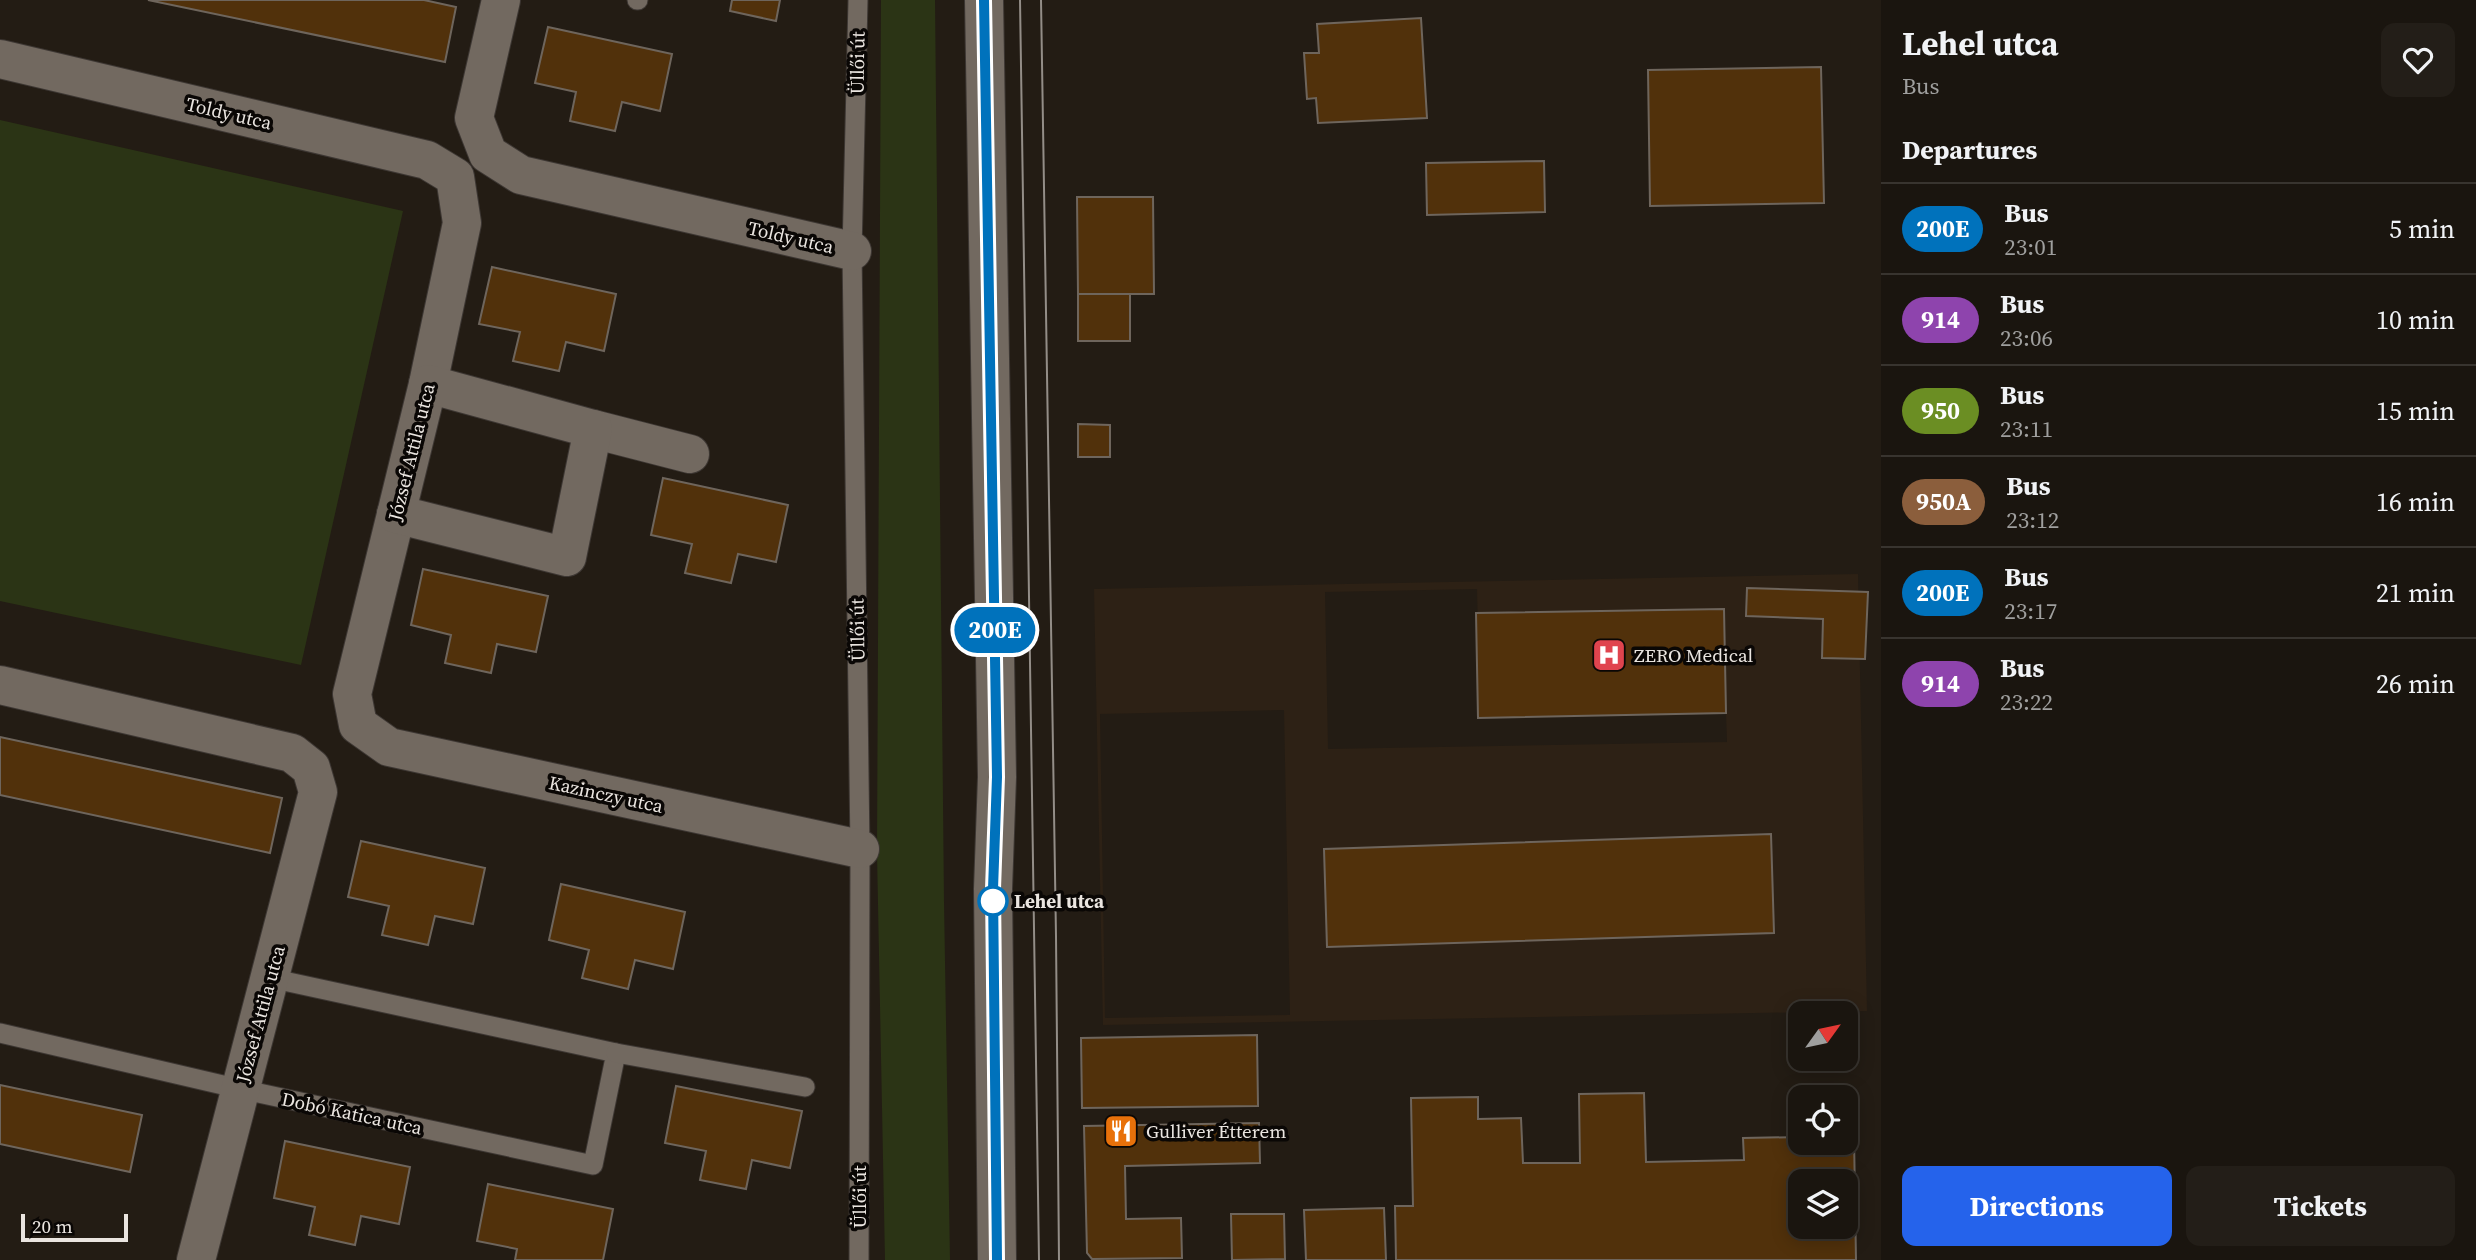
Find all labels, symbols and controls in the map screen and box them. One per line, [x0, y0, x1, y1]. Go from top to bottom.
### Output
text: Lehel utca [1902, 21, 2058, 66]
button: heart [2381, 23, 2455, 97]
street label: Üllői út [843, 31, 871, 95]
text: Bus [1902, 70, 1939, 102]
street label: Toldy utca [184, 91, 275, 136]
text: Departures [1902, 132, 2037, 168]
text: Bus [2004, 195, 2049, 231]
text: 5 min [2389, 211, 2455, 247]
text: 200E [1916, 212, 1969, 245]
street label: Toldy utca [746, 215, 837, 260]
text: 23:01 [2004, 231, 2057, 263]
text: Bus [2000, 286, 2044, 322]
text: 10 min [2376, 302, 2455, 338]
text: 914 [1921, 303, 1960, 336]
text: 23:06 [2000, 322, 2053, 354]
text: Bus [2000, 377, 2044, 413]
street label: József Attila utca [381, 380, 441, 524]
text: 15 min [2376, 393, 2455, 429]
text: 950 [1921, 394, 1960, 427]
text: 23:11 [2000, 413, 2053, 445]
text: Bus [2006, 468, 2051, 504]
text: 16 min [2376, 484, 2455, 520]
text: 950A [1916, 485, 1971, 518]
text: 23:12 [2006, 504, 2059, 536]
text: Bus [2004, 559, 2049, 595]
text: 21 min [2376, 575, 2455, 611]
text: 200E [1916, 576, 1969, 609]
text: 23:17 [2004, 595, 2057, 627]
street label: Üllői út [843, 598, 871, 662]
line badge: 200E [946, 607, 1044, 653]
text: 200E [968, 613, 1022, 646]
hospital icon: ZERO Medical [1590, 636, 1628, 674]
place label: ZERO Medical [1634, 642, 1754, 668]
text: Bus [2000, 650, 2044, 686]
text: 26 min [2376, 666, 2455, 702]
text: 914 [1921, 667, 1960, 700]
text: 23:22 [2000, 686, 2053, 718]
street label: Kazinczy utca [546, 769, 666, 819]
marker: Lehel utca [978, 886, 1008, 916]
place label: Lehel utca [1014, 888, 1105, 914]
street label: József Attila utca [229, 942, 291, 1086]
north arrow [1788, 1001, 1858, 1071]
map controls [1788, 1001, 1858, 1239]
street label: Dobó Katica utca [279, 1085, 425, 1141]
button: locate [1788, 1085, 1858, 1155]
restaurant icon: Gulliver Étterem [1102, 1112, 1140, 1150]
place label: Gulliver Étterem [1146, 1118, 1286, 1144]
street label: Üllői út [846, 1165, 872, 1228]
button: Directions [1902, 1166, 2172, 1246]
button: Tickets [2186, 1166, 2455, 1246]
button: layers [1788, 1169, 1858, 1239]
scale bar [21, 1211, 128, 1243]
text: 20 m [32, 1213, 73, 1239]

